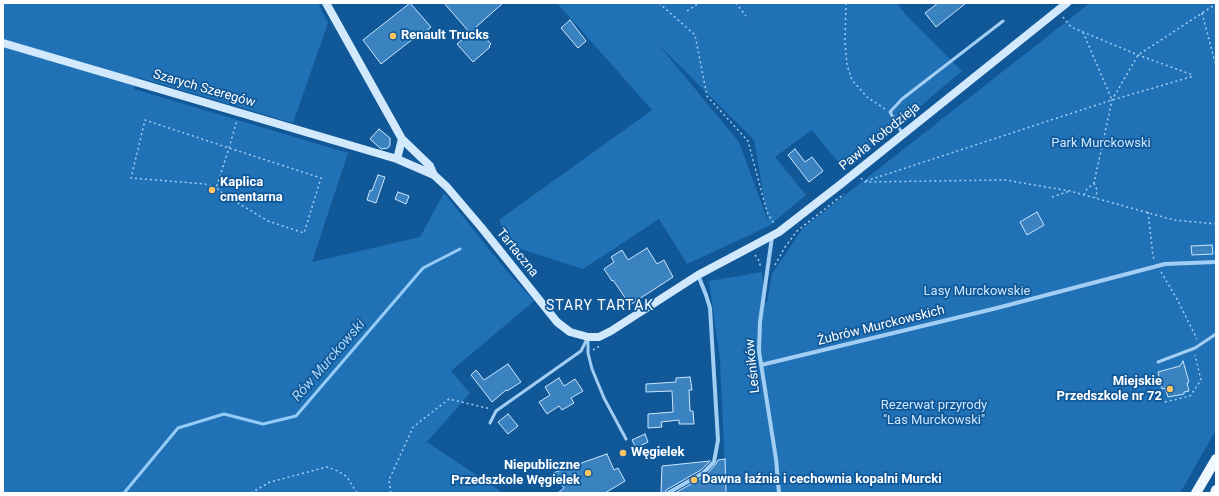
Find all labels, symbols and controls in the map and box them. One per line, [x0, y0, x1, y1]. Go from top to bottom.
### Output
place label: Renault Trucks [401, 28, 489, 44]
marker: Renault Trucks [388, 31, 398, 41]
street label: Szarych Szeregów [151, 67, 257, 111]
street label: Pawła Kołodzieja [837, 100, 923, 174]
park label: Park Murckowski [1051, 136, 1151, 152]
place label: Kaplica cmentarna [220, 175, 283, 206]
marker: Kaplica cmentarna [207, 185, 217, 195]
street label: Tartaczna [493, 226, 541, 280]
park label: Lasy Murckowskie [924, 284, 1030, 300]
district label: STARY TARTAK [546, 298, 654, 314]
street label: Żubrów Murckowskich [816, 303, 946, 349]
water label: Rów Murckowski [289, 317, 369, 405]
street label: Leśników [742, 338, 764, 394]
place label: Miejskie Przedszkole nr 72 [1057, 374, 1162, 405]
marker: Miejskie Przedszkole nr 72 [1165, 384, 1175, 394]
park label: Rezerwat przyrody "Las Murckowski" [881, 398, 987, 429]
place label: Węgielek [631, 445, 684, 461]
marker: Węgielek [618, 448, 628, 458]
place label: Niepubliczne Przedszkole Węgielek [451, 458, 580, 489]
marker: Niepubliczne Przedszkole Węgielek [583, 468, 593, 478]
place label: Dawna łaźnia i cechownia kopalni Murcki [702, 472, 942, 488]
marker: Dawna łaźnia i cechownia kopalni Murcki [689, 475, 699, 485]

